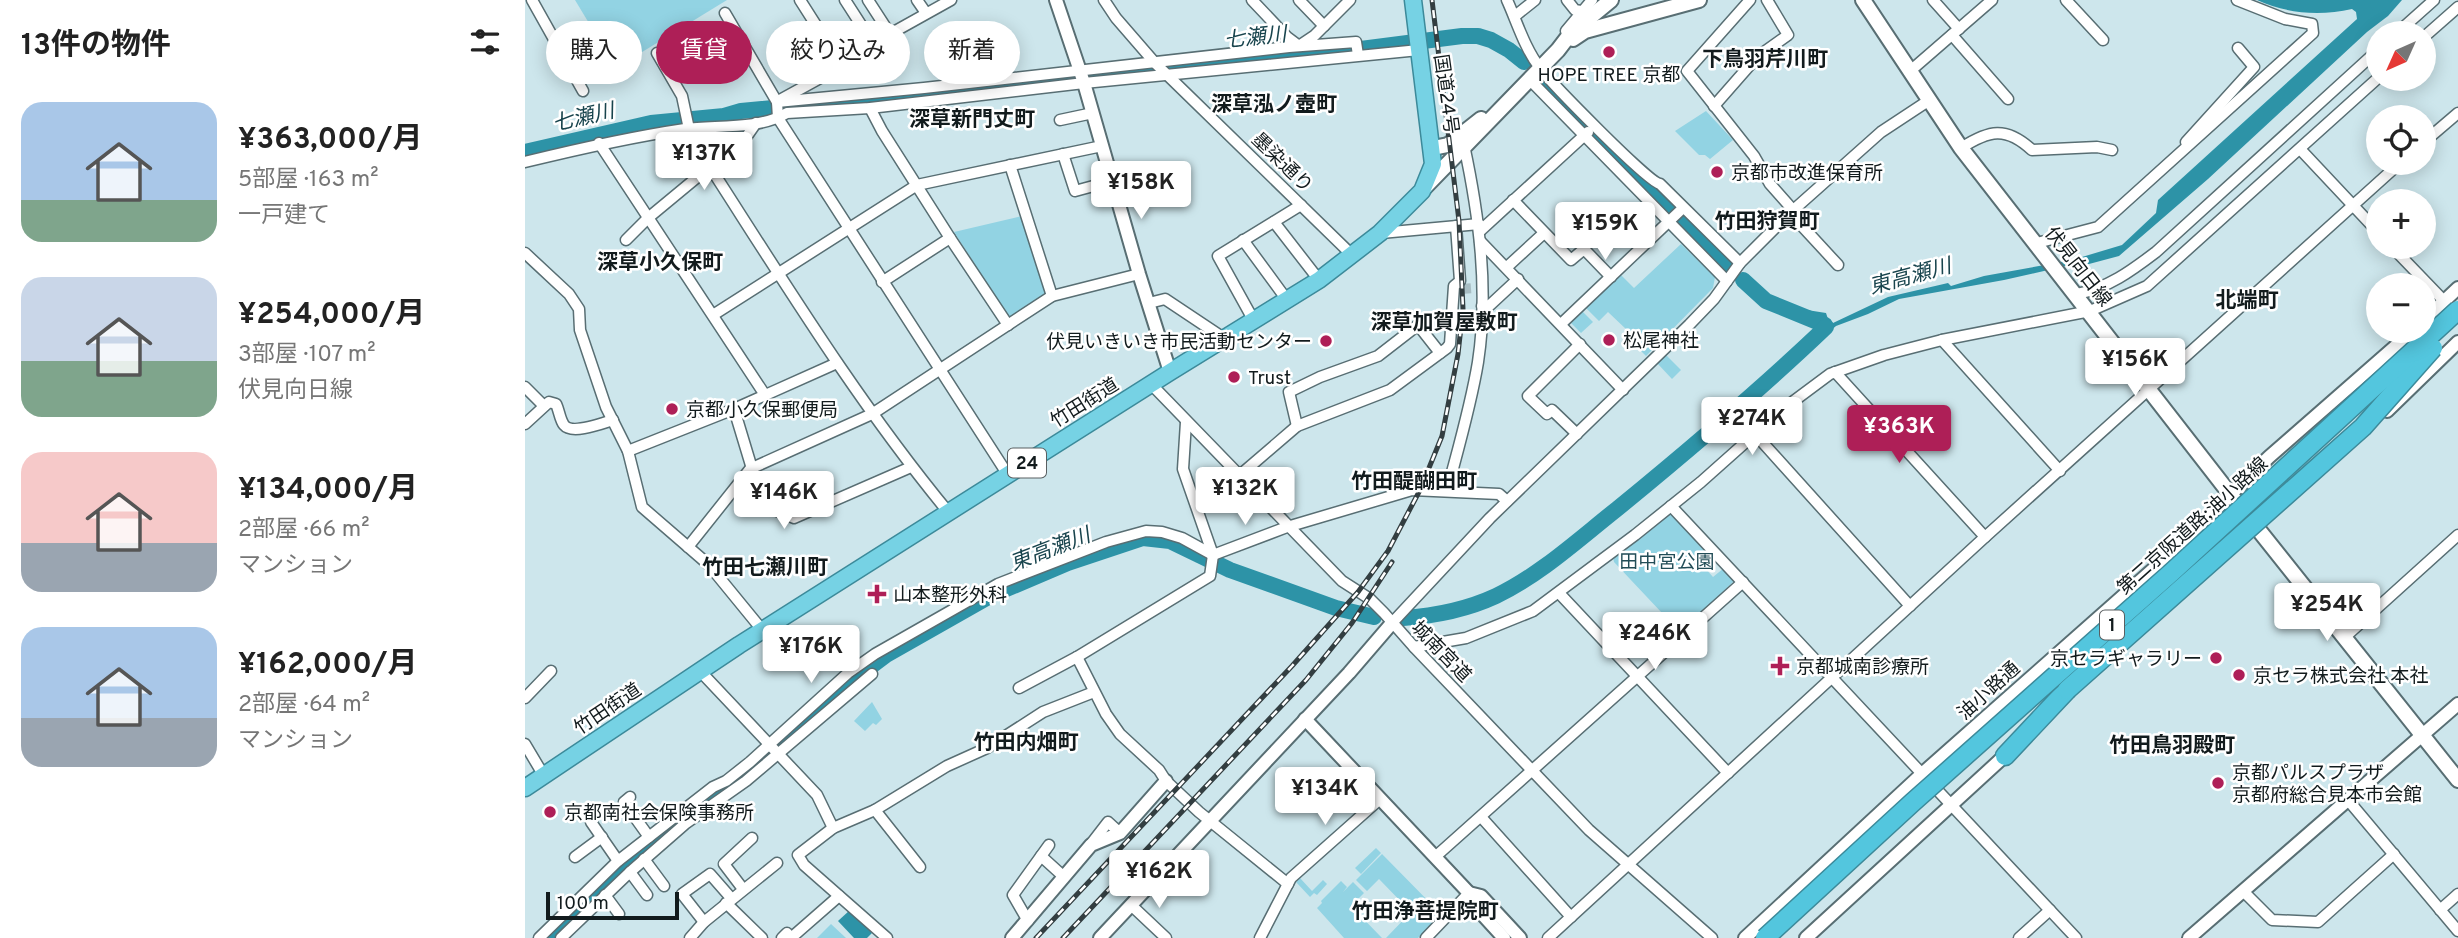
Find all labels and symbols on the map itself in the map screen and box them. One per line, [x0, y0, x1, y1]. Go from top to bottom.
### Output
north arrow [2366, 21, 2436, 91]
water label: 七瀬川 [1222, 22, 1290, 55]
marker: HOPE TREE 京都 [1601, 44, 1617, 60]
district label: 下鳥羽芹川町 [1702, 47, 1828, 74]
street label: 国道24号 [1428, 53, 1462, 136]
place label: HOPE TREE 京都 [1538, 64, 1680, 88]
district label: 深草泓ノ壺町 [1211, 92, 1337, 119]
water label: 七瀬川 [550, 98, 619, 139]
district label: 深草新門丈町 [909, 107, 1035, 134]
street label: 墨染通り [1246, 128, 1317, 198]
pin: ¥137K [655, 132, 753, 192]
pin: ¥158K [1092, 162, 1190, 221]
place label: 京都市改進保育所 [1731, 162, 1883, 186]
marker: 京都市改進保育所 [1709, 164, 1725, 180]
pin: ¥159K [1556, 202, 1654, 262]
district label: 竹田狩賀町 [1715, 209, 1820, 236]
street label: 伏見向日線 [2039, 222, 2116, 312]
district label: 深草小久保町 [597, 250, 723, 277]
water label: 東高瀬川 [1866, 253, 1956, 301]
district label: 北端町 [2216, 288, 2279, 315]
district label: 深草加賀屋敷町 [1371, 310, 1518, 337]
place label: 松尾神社 [1623, 330, 1699, 354]
place label: 伏見いきいき市民活動センター [1046, 331, 1312, 355]
marker: 松尾神社 [1601, 332, 1617, 348]
marker: 伏見いきいき市民活動センター [1318, 333, 1334, 349]
pin: ¥156K [2086, 338, 2184, 398]
place label: Trust [1248, 367, 1291, 391]
marker: Trust [1226, 369, 1242, 385]
street label: 竹田街道 [1046, 373, 1124, 434]
pin: ¥274K [1703, 398, 1801, 457]
place label: 京都小久保郵便局 [686, 399, 838, 423]
marker: 京都小久保郵便局 [664, 401, 680, 417]
pin: ¥363K [1850, 406, 1948, 465]
road number: 24 [1008, 448, 1046, 477]
street label: 第二京阪道路;油小路線 [2113, 453, 2274, 600]
pin: ¥132K [1196, 468, 1294, 527]
district label: 竹田醍醐田町 [1351, 469, 1477, 496]
pin: ¥146K [735, 472, 833, 531]
water label: 東高瀬川 [1006, 522, 1096, 578]
park label: 田中宮公園 [1619, 551, 1715, 575]
district label: 竹田七瀬川町 [702, 555, 828, 582]
marker: 山本整形外科 [867, 584, 887, 604]
place label: 山本整形外科 [893, 584, 1007, 608]
pin: ¥254K [2278, 584, 2376, 643]
road number: 1 [2100, 610, 2124, 640]
pin: ¥246K [1606, 612, 1704, 672]
street label: 城南宮道 [1406, 617, 1476, 688]
pin: ¥176K [762, 626, 860, 685]
place label: 京セラギャラリー [2050, 648, 2202, 672]
marker: 京セラギャラリー [2208, 650, 2224, 666]
marker: 京都城南診療所 [1770, 656, 1790, 676]
place label: 京都城南診療所 [1796, 656, 1929, 680]
street label: 油小路通 [1953, 657, 2026, 726]
place label: 京セラ株式会社 本社 [2253, 665, 2428, 689]
marker: 京セラ株式会社 本社 [2231, 667, 2247, 683]
street label: 竹田街道 [570, 678, 646, 741]
district label: 竹田内畑町 [974, 730, 1079, 757]
district label: 竹田鳥羽殿町 [2109, 733, 2235, 760]
place label: 京都パルスプラザ 京都府総合見本市会館 [2232, 762, 2422, 808]
pin: ¥134K [1276, 768, 1374, 827]
marker: 京都パルスプラザ 京都府総合見本市会館 [2210, 775, 2226, 791]
place label: 京都南社会保険事務所 [564, 802, 754, 826]
marker: 京都南社会保険事務所 [542, 804, 558, 820]
pin: ¥162K [1110, 850, 1208, 910]
scale bar [546, 889, 679, 921]
district label: 竹田浄菩提院町 [1352, 899, 1499, 926]

